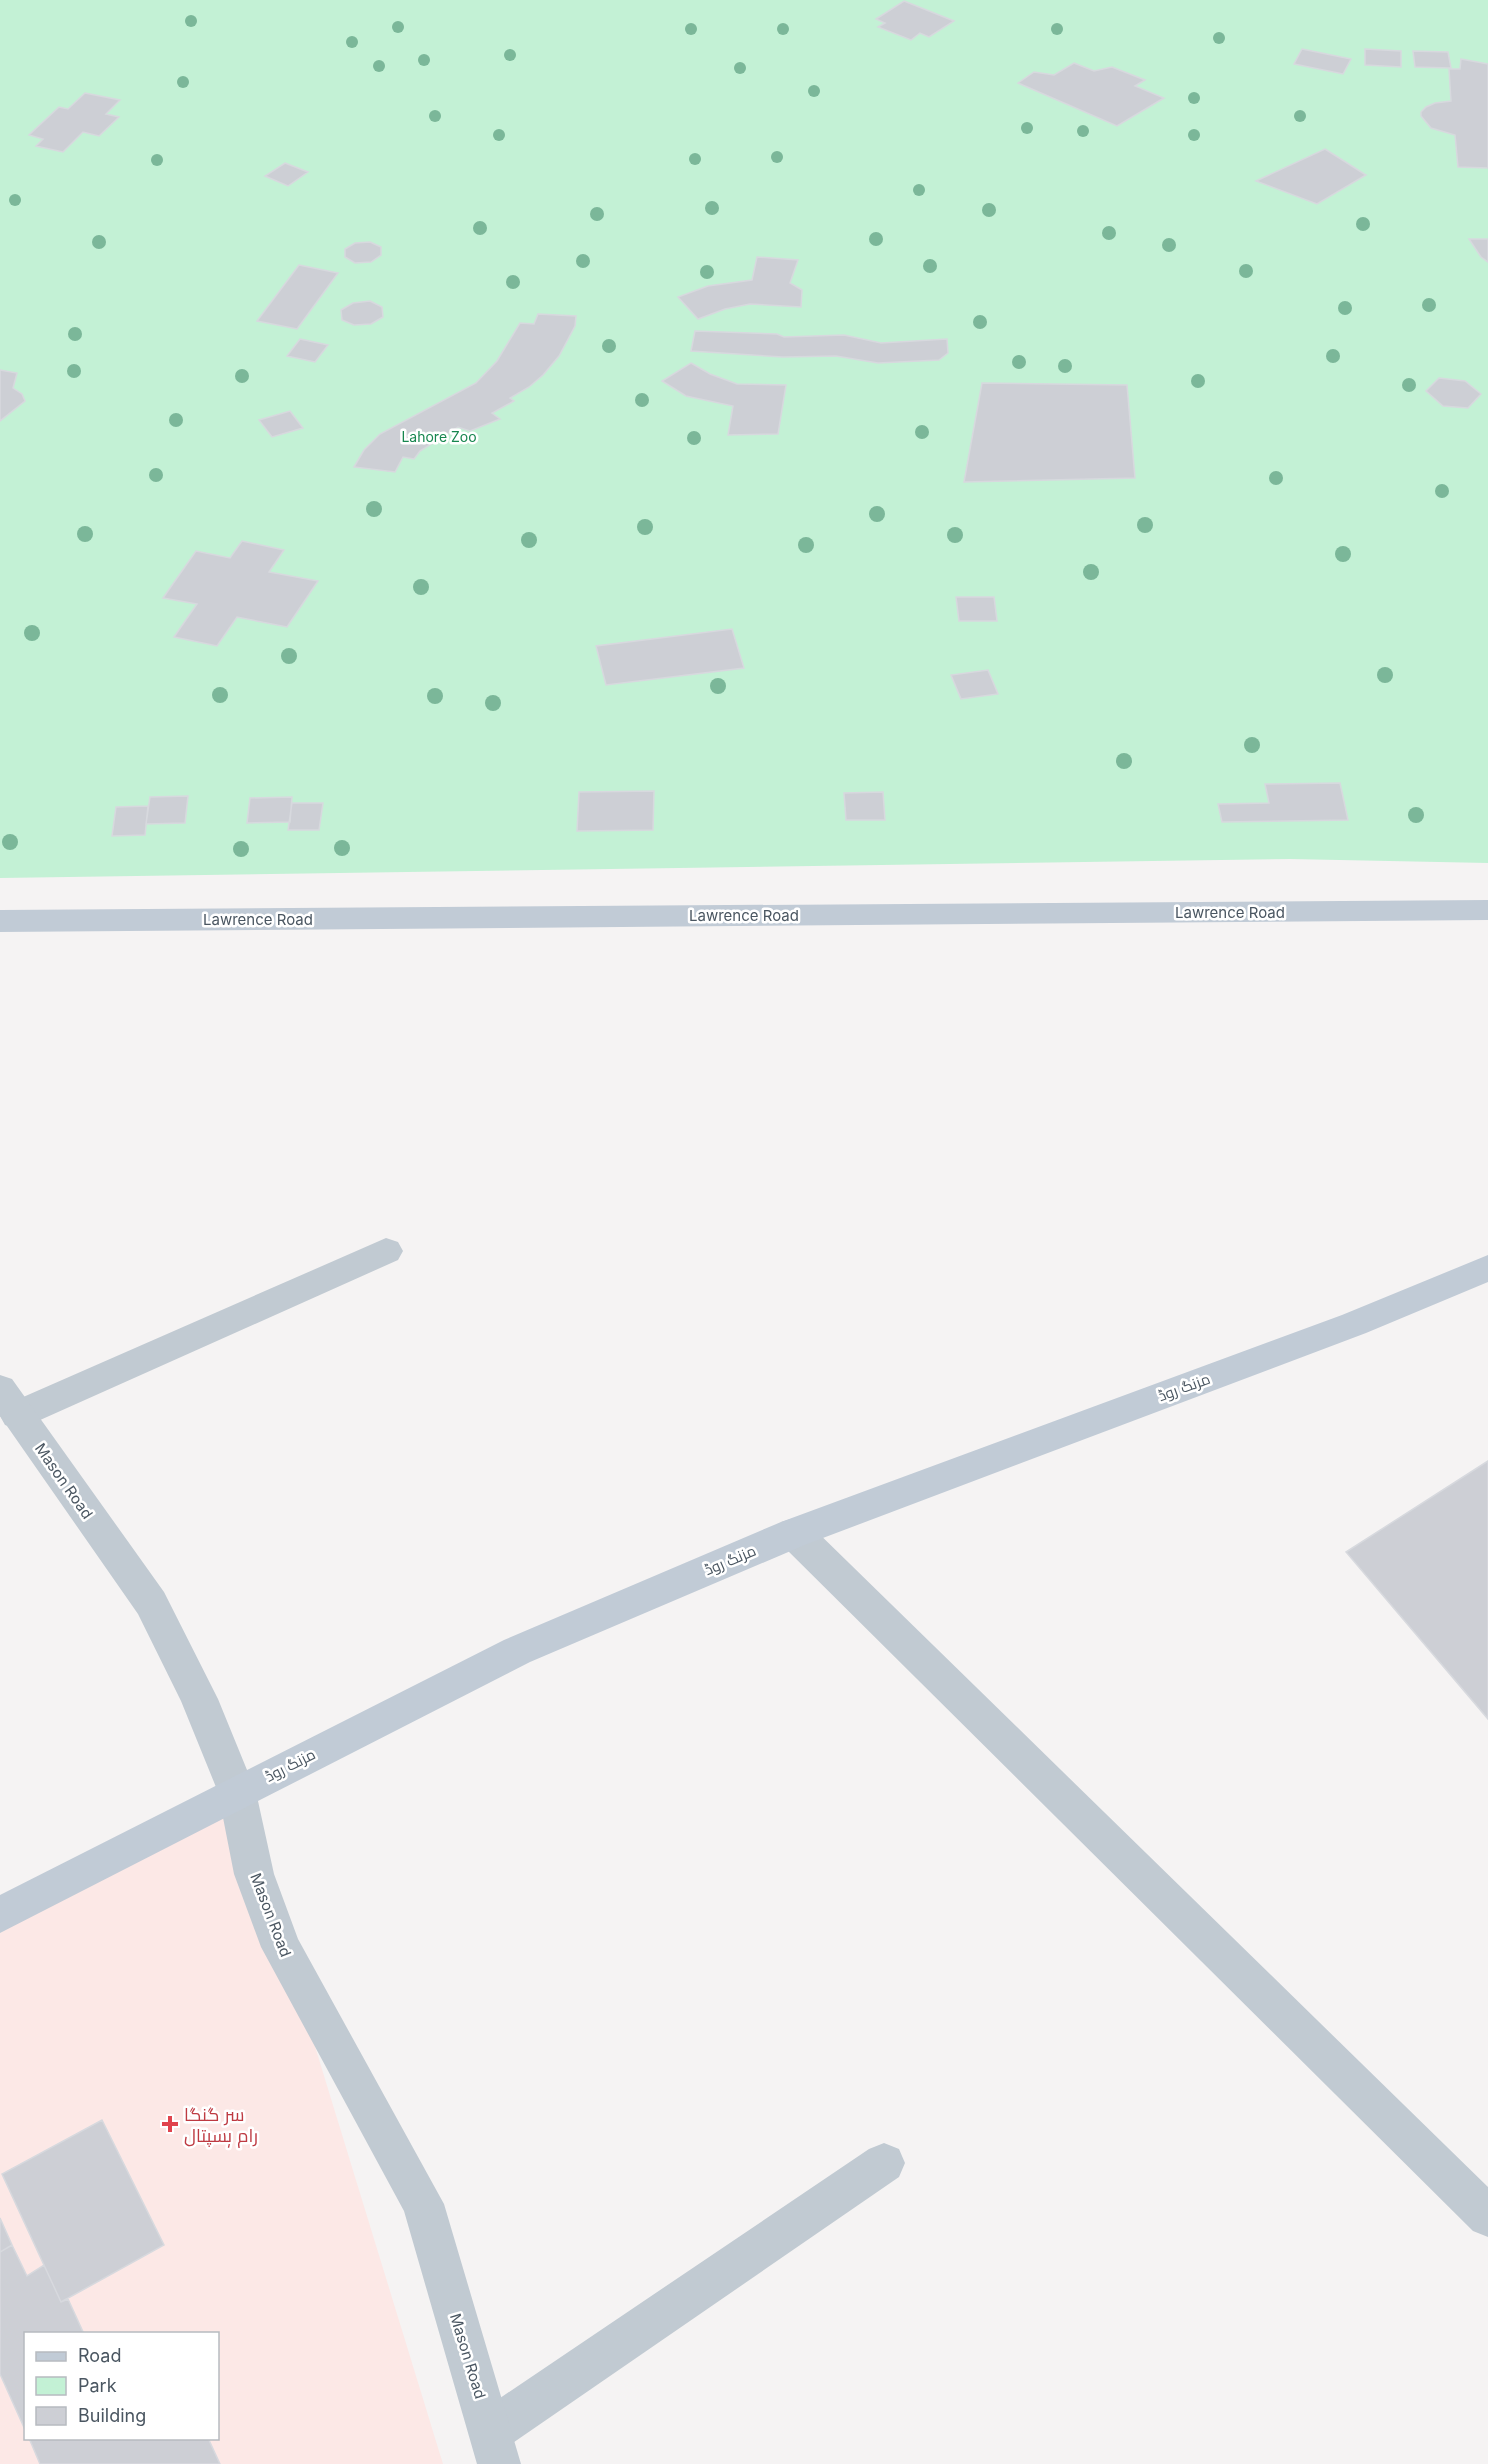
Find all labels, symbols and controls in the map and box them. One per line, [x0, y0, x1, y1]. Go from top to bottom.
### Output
park label: Lahore Zoo [401, 428, 477, 445]
street label: Lawrence Road [1175, 903, 1285, 922]
street label: Lawrence Road [689, 906, 799, 925]
street label: Lawrence Road [203, 910, 313, 929]
street label: مزنگ روڈ [1155, 1369, 1213, 1405]
street label: Mason Road [31, 1439, 97, 1523]
street label: مزنگ روڈ [701, 1541, 759, 1579]
street label: مزنگ روڈ [262, 1744, 318, 1786]
street label: Mason Road [246, 1870, 296, 1960]
place label: سر گنگا رام ہسپتال [184, 2104, 258, 2148]
marker: سر گنگا رام ہسپتال [161, 2115, 179, 2133]
street label: Mason Road [446, 2311, 490, 2401]
legend [24, 2332, 219, 2440]
text: Road [78, 2345, 121, 2366]
text: Park [78, 2375, 117, 2396]
text: Building [78, 2405, 146, 2426]

